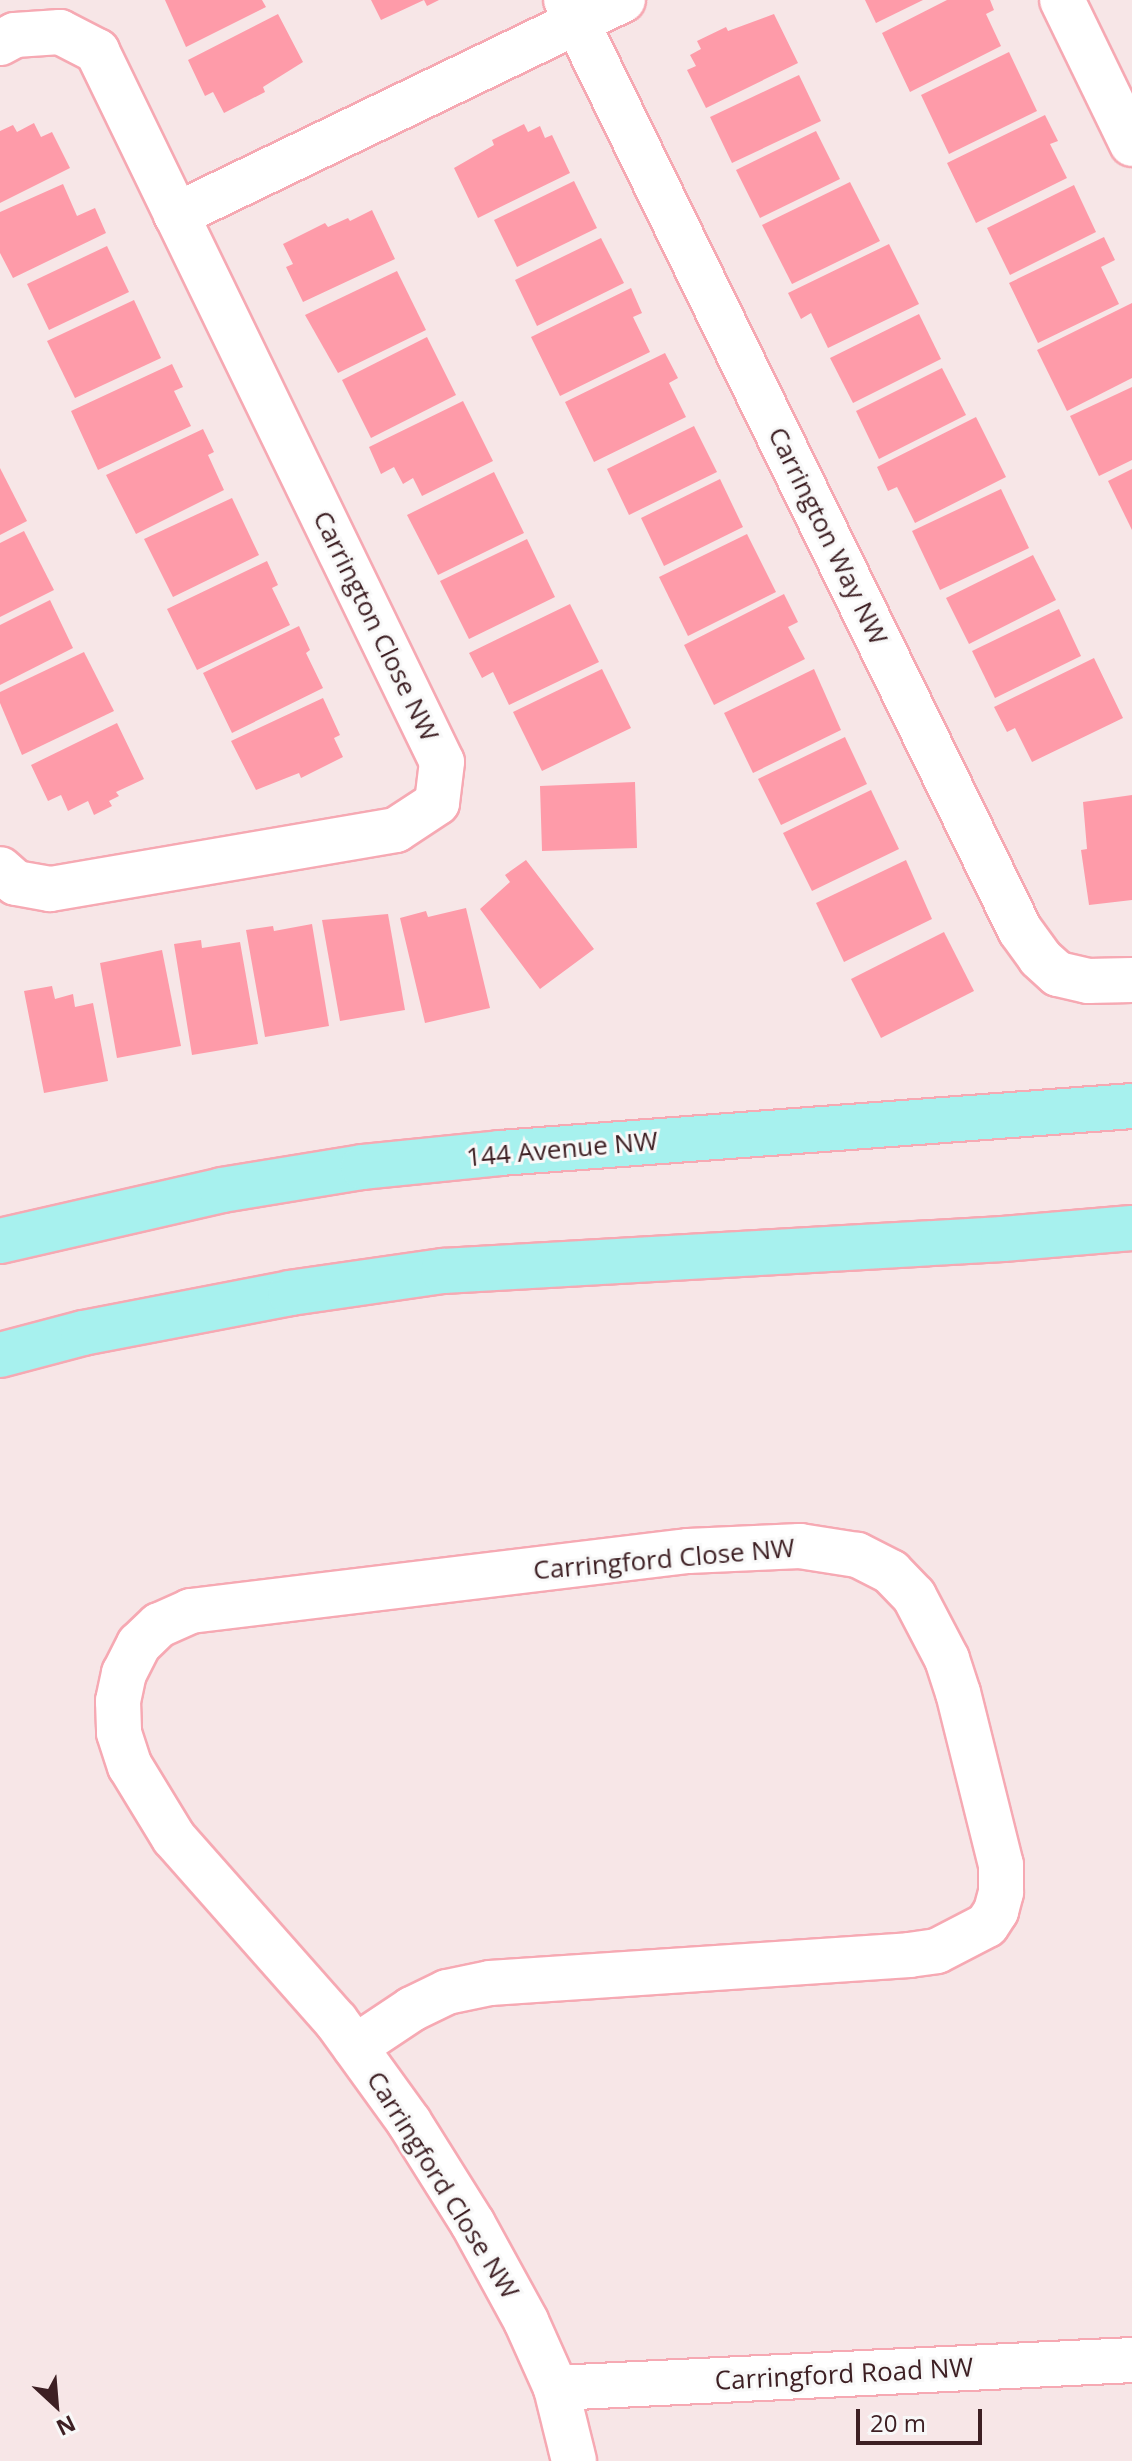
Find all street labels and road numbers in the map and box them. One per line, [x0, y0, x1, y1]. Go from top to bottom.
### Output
street label: Carrington Way NW [762, 422, 894, 650]
street label: Carrington Close NW [307, 506, 445, 746]
street label: 144 Avenue NW [465, 1125, 659, 1173]
street label: Carringford Close NW [532, 1532, 796, 1586]
street label: Carringford Close NW [360, 2066, 526, 2304]
street label: Carringford Road NW [714, 2352, 974, 2396]

